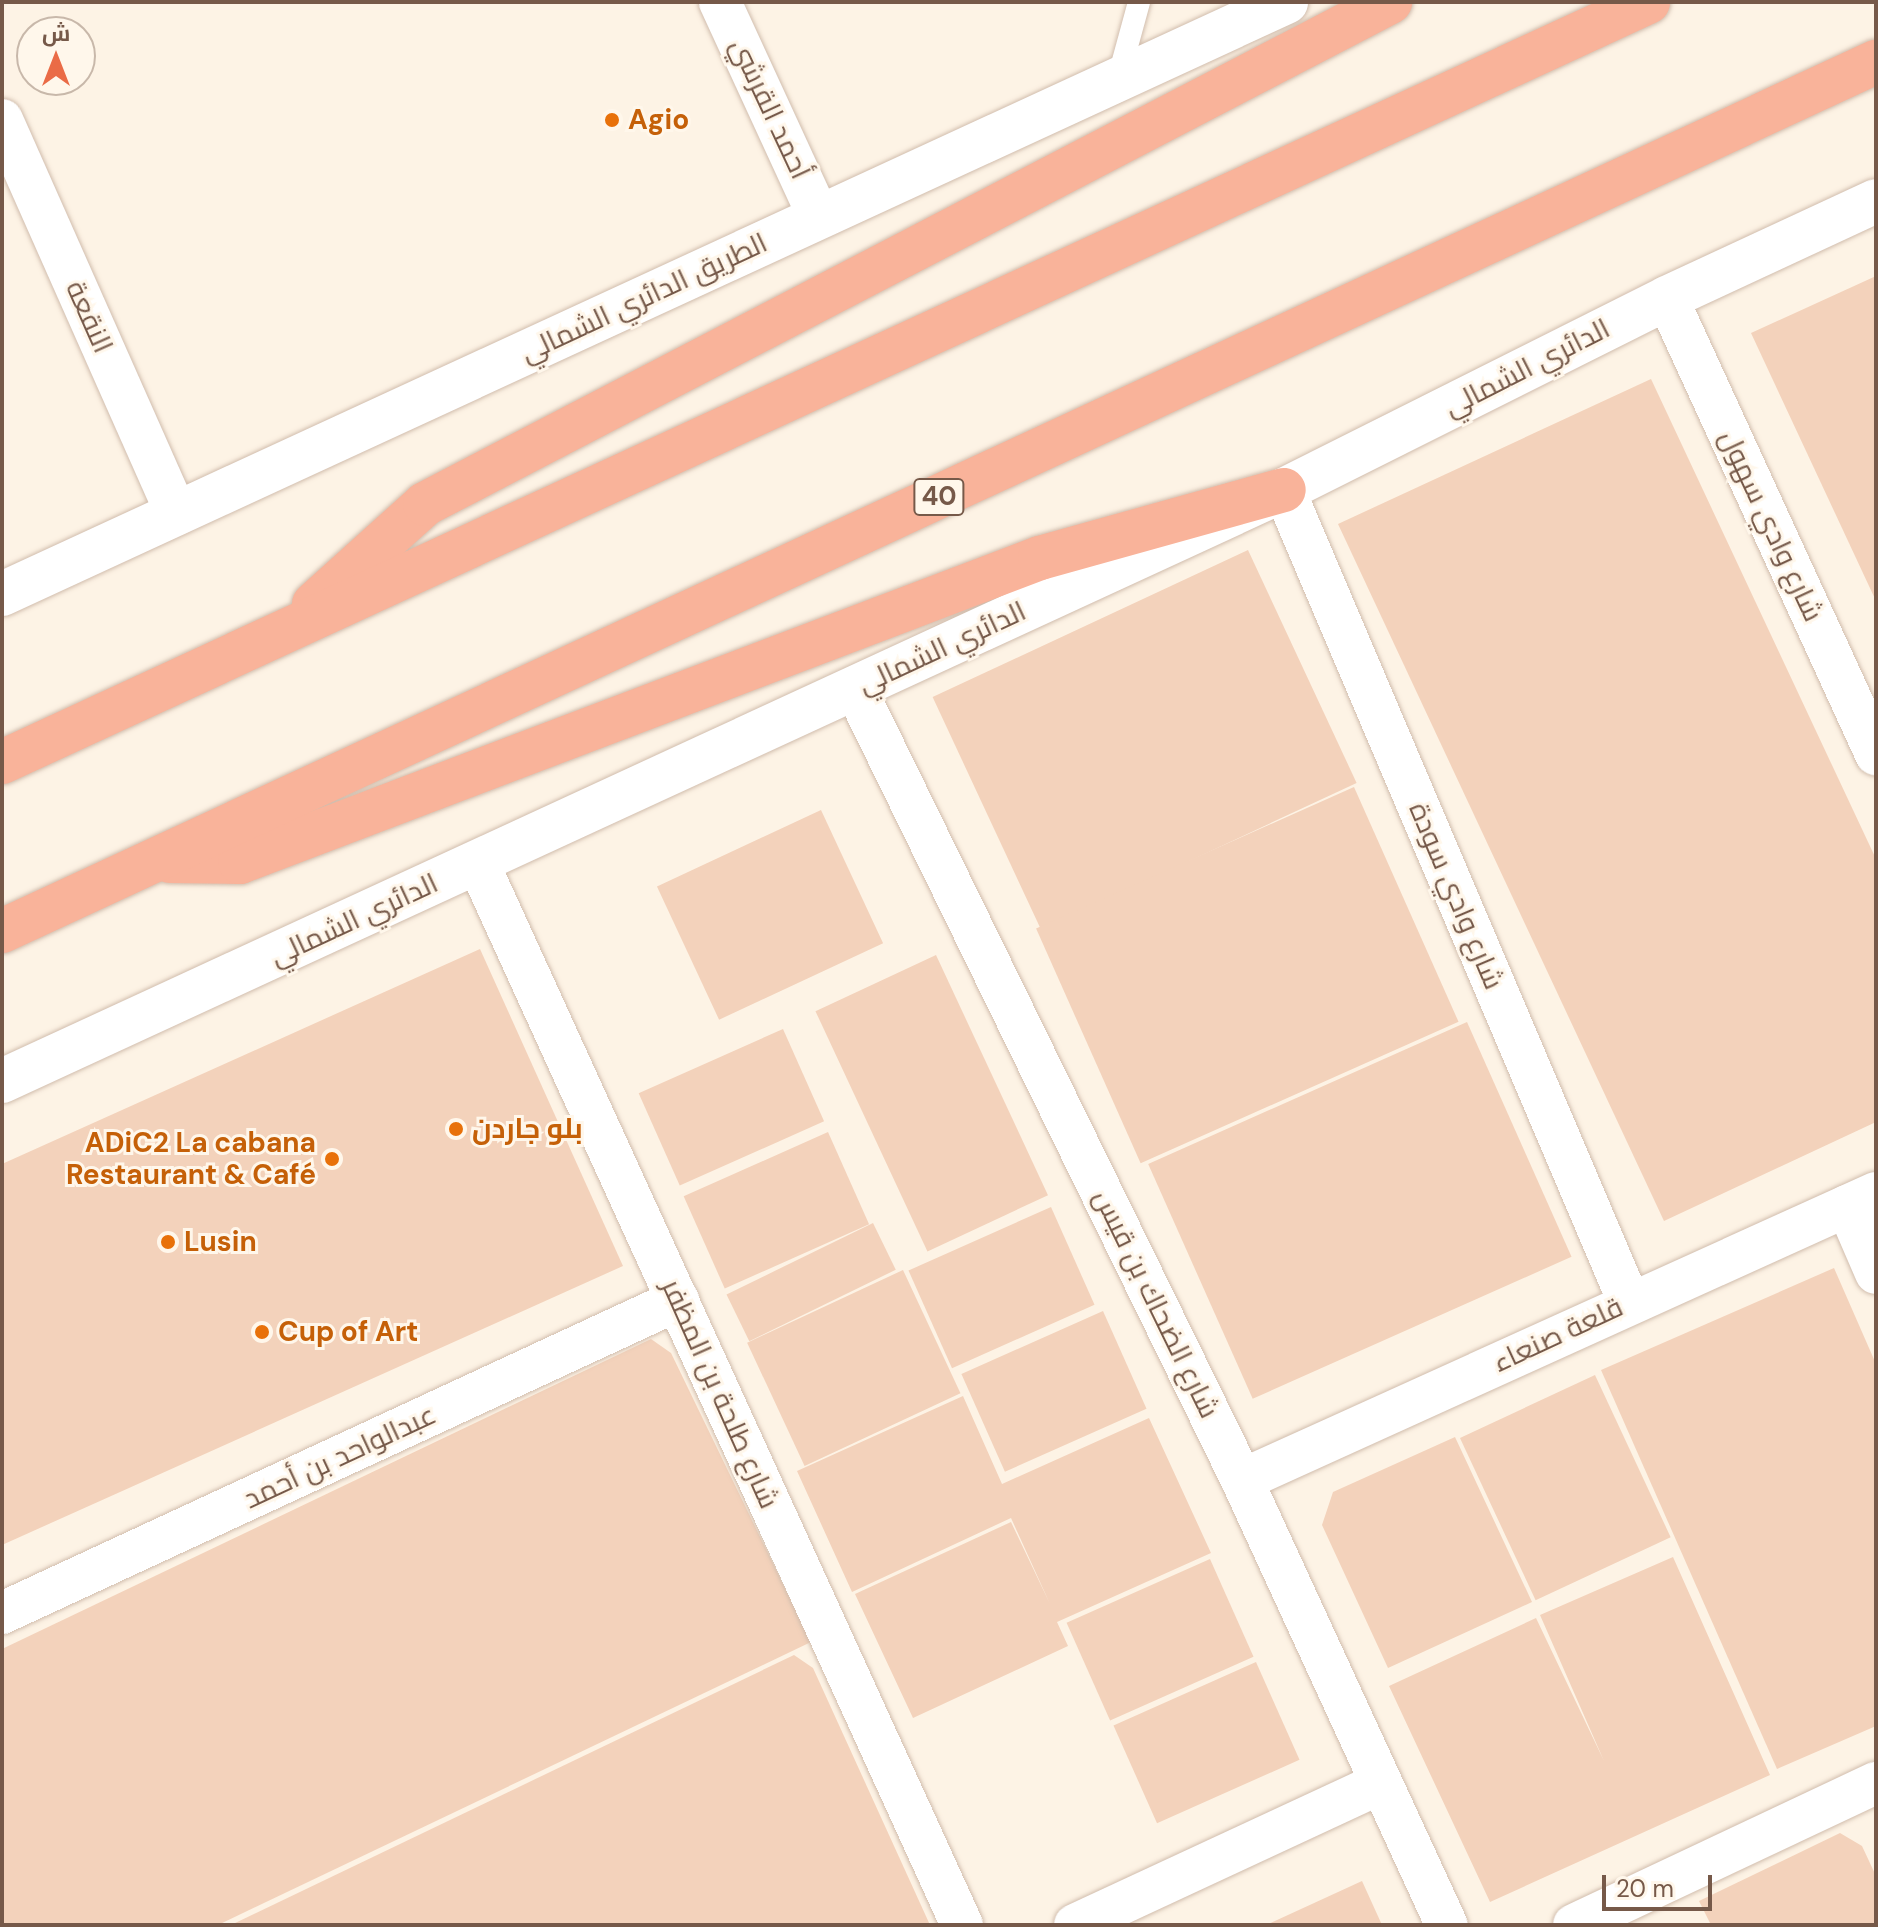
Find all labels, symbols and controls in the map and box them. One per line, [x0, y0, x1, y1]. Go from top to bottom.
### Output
north arrow [16, 16, 96, 96]
text: ش [42, 19, 70, 48]
street label: أحمد القرشي [723, 33, 817, 185]
place label: Agio [628, 103, 689, 137]
marker: Agio [603, 111, 621, 129]
street label: الطريق الدائري الشمالي [515, 226, 773, 370]
street label: النقعة [58, 276, 120, 358]
street label: الدائري الشمالي [1439, 312, 1615, 424]
street label: شارع وادي سهول [1712, 425, 1830, 627]
road number: 40 [913, 475, 965, 519]
street label: الدائري الشمالي [853, 594, 1031, 702]
street label: شارع وادي سودة [1402, 797, 1510, 995]
street label: الدائري الشمالي [265, 866, 443, 974]
place label: بلو جاردن [472, 1112, 583, 1146]
marker: بلو جاردن [447, 1120, 465, 1138]
place label: ADiC2 La cabana Restaurant & Café [66, 1126, 316, 1192]
marker: ADiC2 La cabana Restaurant & Café [323, 1150, 341, 1168]
street label: شارع الضحاك بن قيس [1086, 1184, 1226, 1424]
place label: Lusin [184, 1225, 257, 1259]
marker: Lusin [159, 1233, 177, 1251]
street label: شارع طلحة بن المظفر [654, 1274, 786, 1514]
street label: قلعة صنعاء [1488, 1290, 1628, 1380]
place label: Cup of Art [278, 1315, 418, 1349]
marker: Cup of Art [253, 1323, 271, 1341]
street label: عبدالواحد بن أحمد [239, 1398, 441, 1516]
scale bar [1606, 1859, 1716, 1909]
text: 20 m [1616, 1873, 1674, 1904]

